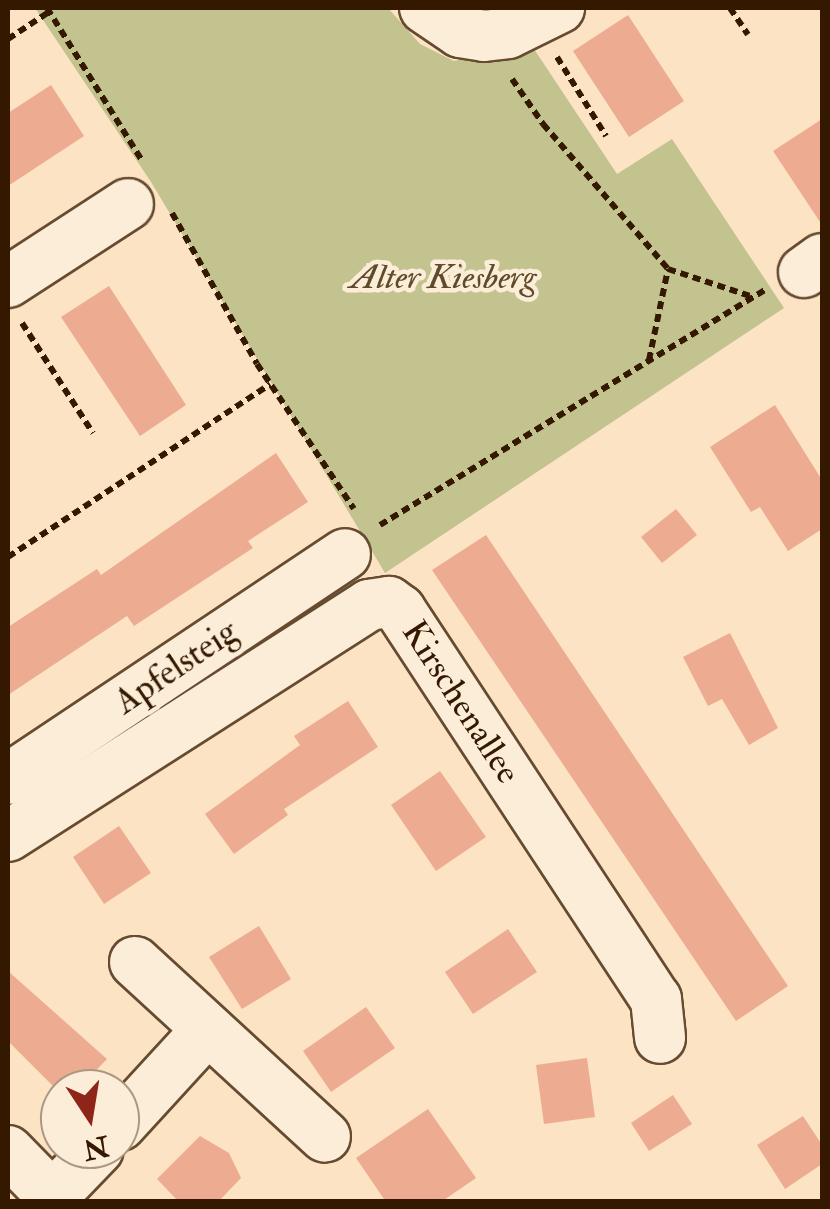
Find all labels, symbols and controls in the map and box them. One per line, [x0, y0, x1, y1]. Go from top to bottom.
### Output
park label: Alter Kiesberg [350, 256, 536, 298]
street label: Apfelsteig [107, 611, 245, 723]
street label: Kirschenallee [393, 613, 529, 791]
north arrow [40, 1069, 140, 1169]
text: N [80, 1127, 112, 1167]

